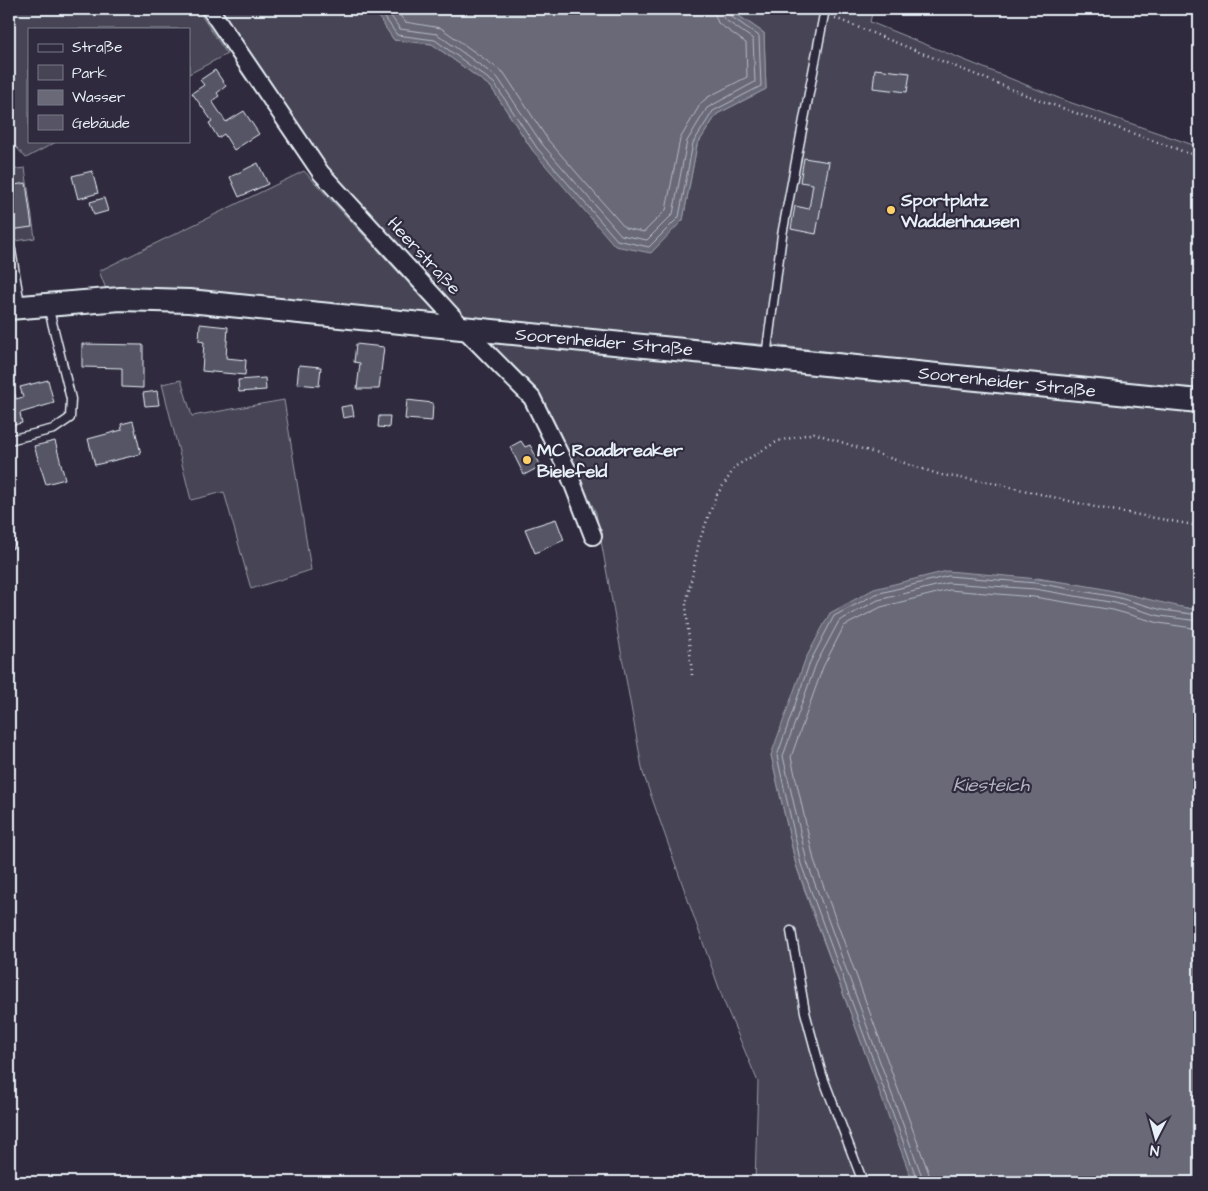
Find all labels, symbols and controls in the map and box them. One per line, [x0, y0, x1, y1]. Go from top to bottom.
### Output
legend [28, 28, 190, 142]
text: Straße [72, 37, 122, 58]
text: Park [72, 63, 107, 84]
text: Wasser [72, 87, 125, 108]
text: Gebäude [72, 113, 130, 134]
place label: Sportplatz Waddenhausen [900, 188, 1019, 234]
marker: Sportplatz Waddenhausen [885, 204, 897, 216]
street label: Heerstraße [381, 212, 467, 301]
street label: Soorenheider Straße [514, 322, 694, 362]
street label: Soorenheider Straße [917, 360, 1097, 404]
place label: MC Roadbreaker Bielefeld [537, 438, 683, 484]
marker: MC Roadbreaker Bielefeld [521, 454, 533, 466]
water label: Kiesteich [953, 772, 1031, 799]
north arrow [1130, 1114, 1180, 1164]
text: N [1149, 1140, 1160, 1160]

